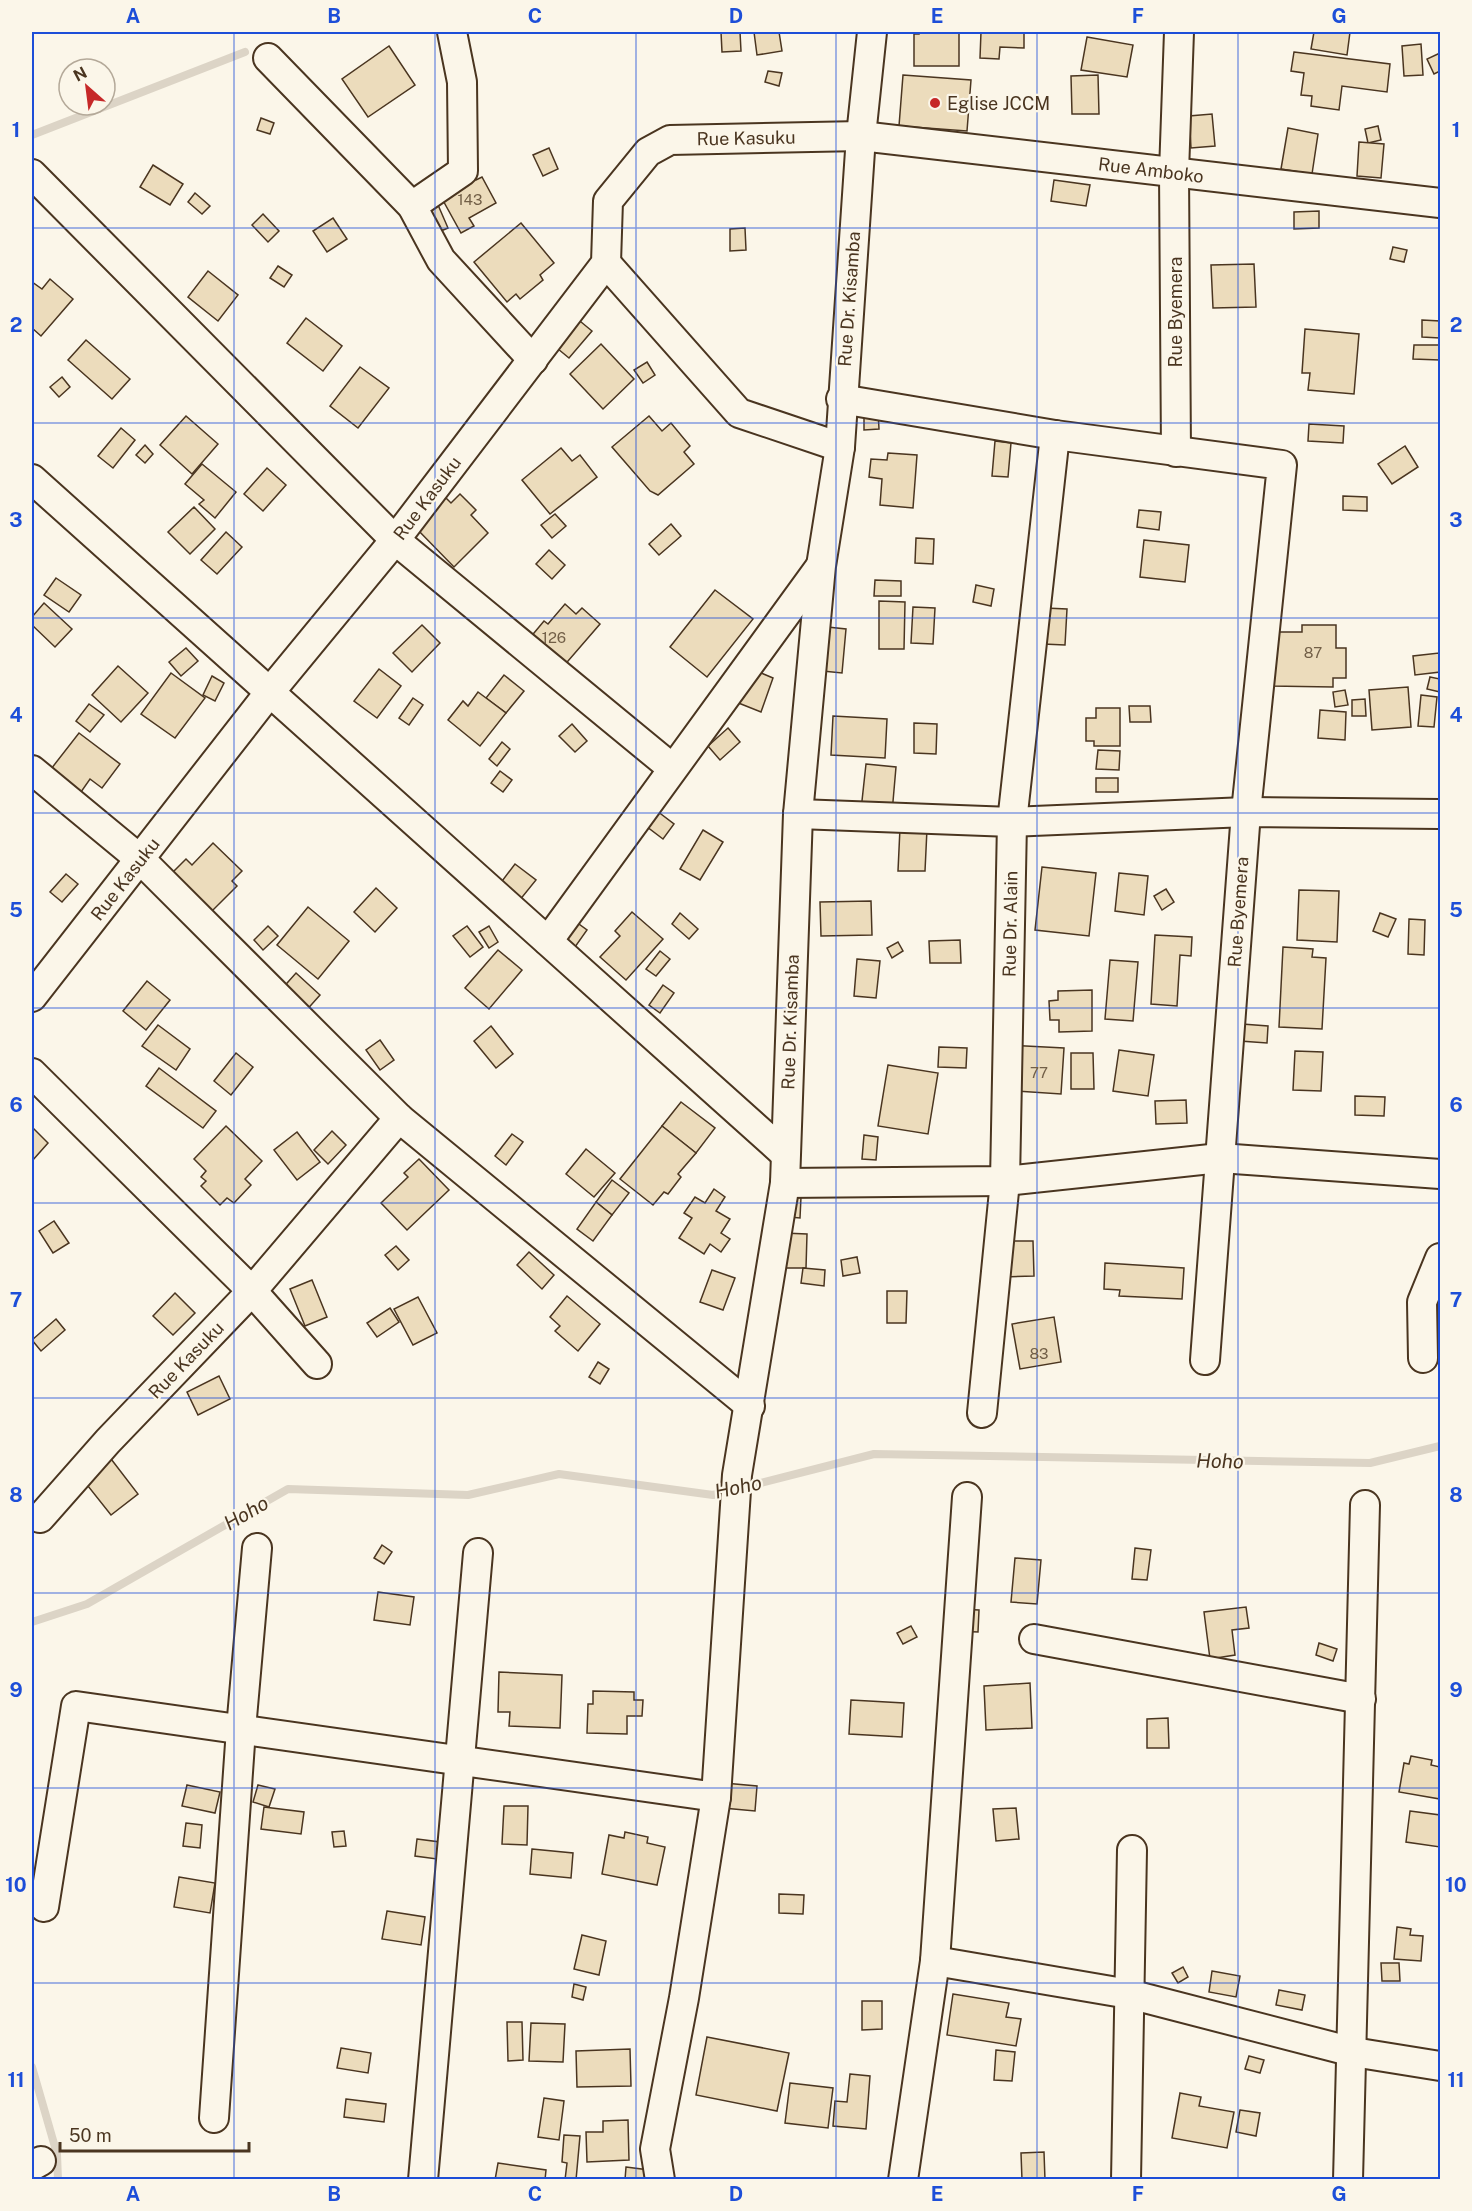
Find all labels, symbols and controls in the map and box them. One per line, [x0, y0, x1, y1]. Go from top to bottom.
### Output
text: A [126, 4, 140, 28]
text: B [327, 4, 341, 28]
text: C [528, 4, 542, 28]
text: D [729, 4, 743, 28]
text: E [931, 4, 943, 28]
text: F [1132, 4, 1144, 28]
text: G [1331, 4, 1347, 28]
north arrow [57, 57, 117, 117]
text: N [70, 63, 90, 86]
place label: Eglise JCCM [947, 93, 1050, 114]
marker: Eglise JCCM [928, 96, 942, 110]
text: 1 [12, 118, 20, 142]
text: 1 [1452, 118, 1460, 142]
street label: Rue Kasuku [696, 127, 796, 149]
street label: Rue Amboko [1097, 153, 1205, 187]
house number: 143 [458, 191, 482, 208]
street label: Rue Dr. Kisamba [834, 231, 864, 367]
street label: Rue Byemera [1165, 256, 1186, 368]
text: 2 [10, 313, 22, 337]
text: 2 [1450, 313, 1462, 337]
street label: Rue Kasuku [389, 452, 465, 544]
text: 3 [9, 508, 23, 532]
text: 3 [1449, 508, 1463, 532]
house number: 126 [542, 629, 566, 646]
house number: 87 [1304, 644, 1322, 661]
text: 4 [9, 703, 23, 727]
text: 4 [1449, 703, 1463, 727]
street label: Rue Kasuku [86, 834, 164, 924]
street label: Rue Byemera [1224, 856, 1252, 968]
street label: Rue Dr. Alain [999, 871, 1021, 977]
text: 5 [9, 898, 23, 922]
text: 5 [1449, 898, 1463, 922]
street label: Rue Dr. Kisamba [777, 954, 803, 1090]
house number: 77 [1030, 1064, 1048, 1081]
text: 6 [9, 1093, 23, 1117]
text: 6 [1449, 1093, 1463, 1117]
text: 7 [10, 1288, 22, 1312]
text: 7 [1450, 1288, 1462, 1312]
street label: Rue Kasuku [144, 1317, 228, 1403]
house number: 83 [1029, 1345, 1049, 1362]
water label: Hoho [1196, 1449, 1244, 1473]
water label: Hoho [712, 1470, 764, 1504]
text: 8 [9, 1483, 23, 1507]
text: 8 [1449, 1483, 1463, 1507]
water label: Hoho [219, 1491, 273, 1535]
text: 9 [9, 1678, 23, 1702]
text: 9 [1449, 1678, 1463, 1702]
text: 10 [5, 1873, 27, 1897]
text: 10 [1445, 1873, 1467, 1897]
text: 11 [7, 2068, 25, 2092]
text: 11 [1447, 2068, 1465, 2092]
scale bar [60, 2115, 249, 2153]
text: 50 m [69, 2125, 112, 2146]
text: A [126, 2182, 140, 2206]
text: B [327, 2182, 341, 2206]
text: C [528, 2182, 542, 2206]
text: D [729, 2182, 743, 2206]
text: E [931, 2182, 943, 2206]
text: F [1132, 2182, 1144, 2206]
text: G [1331, 2182, 1347, 2206]

